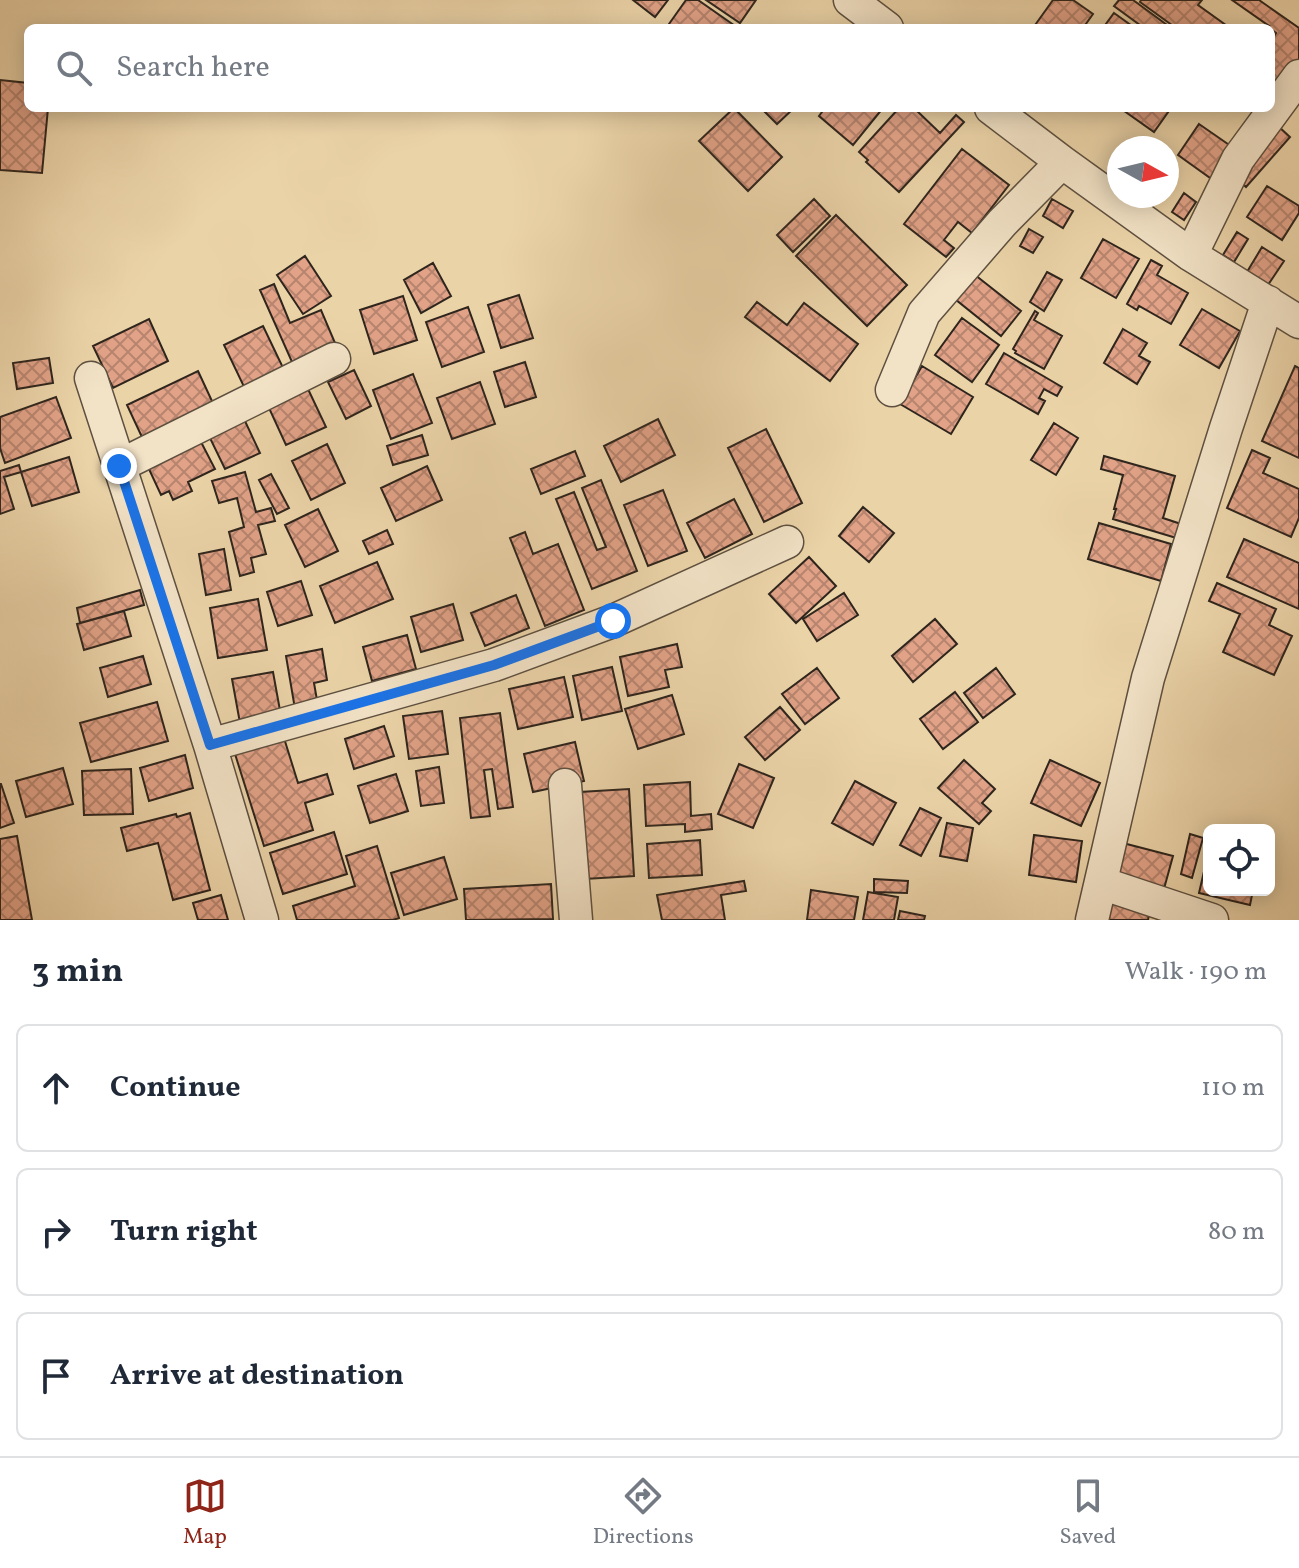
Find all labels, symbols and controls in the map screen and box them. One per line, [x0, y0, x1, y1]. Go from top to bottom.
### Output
search box [24, 24, 1275, 112]
icon: search [52, 46, 96, 90]
text: Search here [116, 47, 270, 89]
north arrow [1107, 136, 1179, 208]
route end [101, 448, 137, 484]
route start [595, 603, 631, 639]
map controls [1203, 824, 1275, 896]
button: locate [1203, 824, 1275, 896]
text: 3 min [32, 949, 123, 996]
text: Walk · 190 m [1124, 954, 1267, 990]
icon: ahead [34, 1066, 78, 1110]
text: Continue [110, 1067, 241, 1109]
text: 110 m [1201, 1070, 1265, 1106]
icon: right [34, 1210, 78, 1254]
text: Turn right [110, 1211, 258, 1253]
text: 80 m [1208, 1214, 1265, 1250]
icon: arrive [34, 1354, 78, 1398]
text: Arrive at destination [110, 1355, 404, 1397]
tab: Map [183, 1474, 227, 1553]
tab: Directions [593, 1474, 694, 1553]
tab: Saved [1059, 1474, 1116, 1553]

